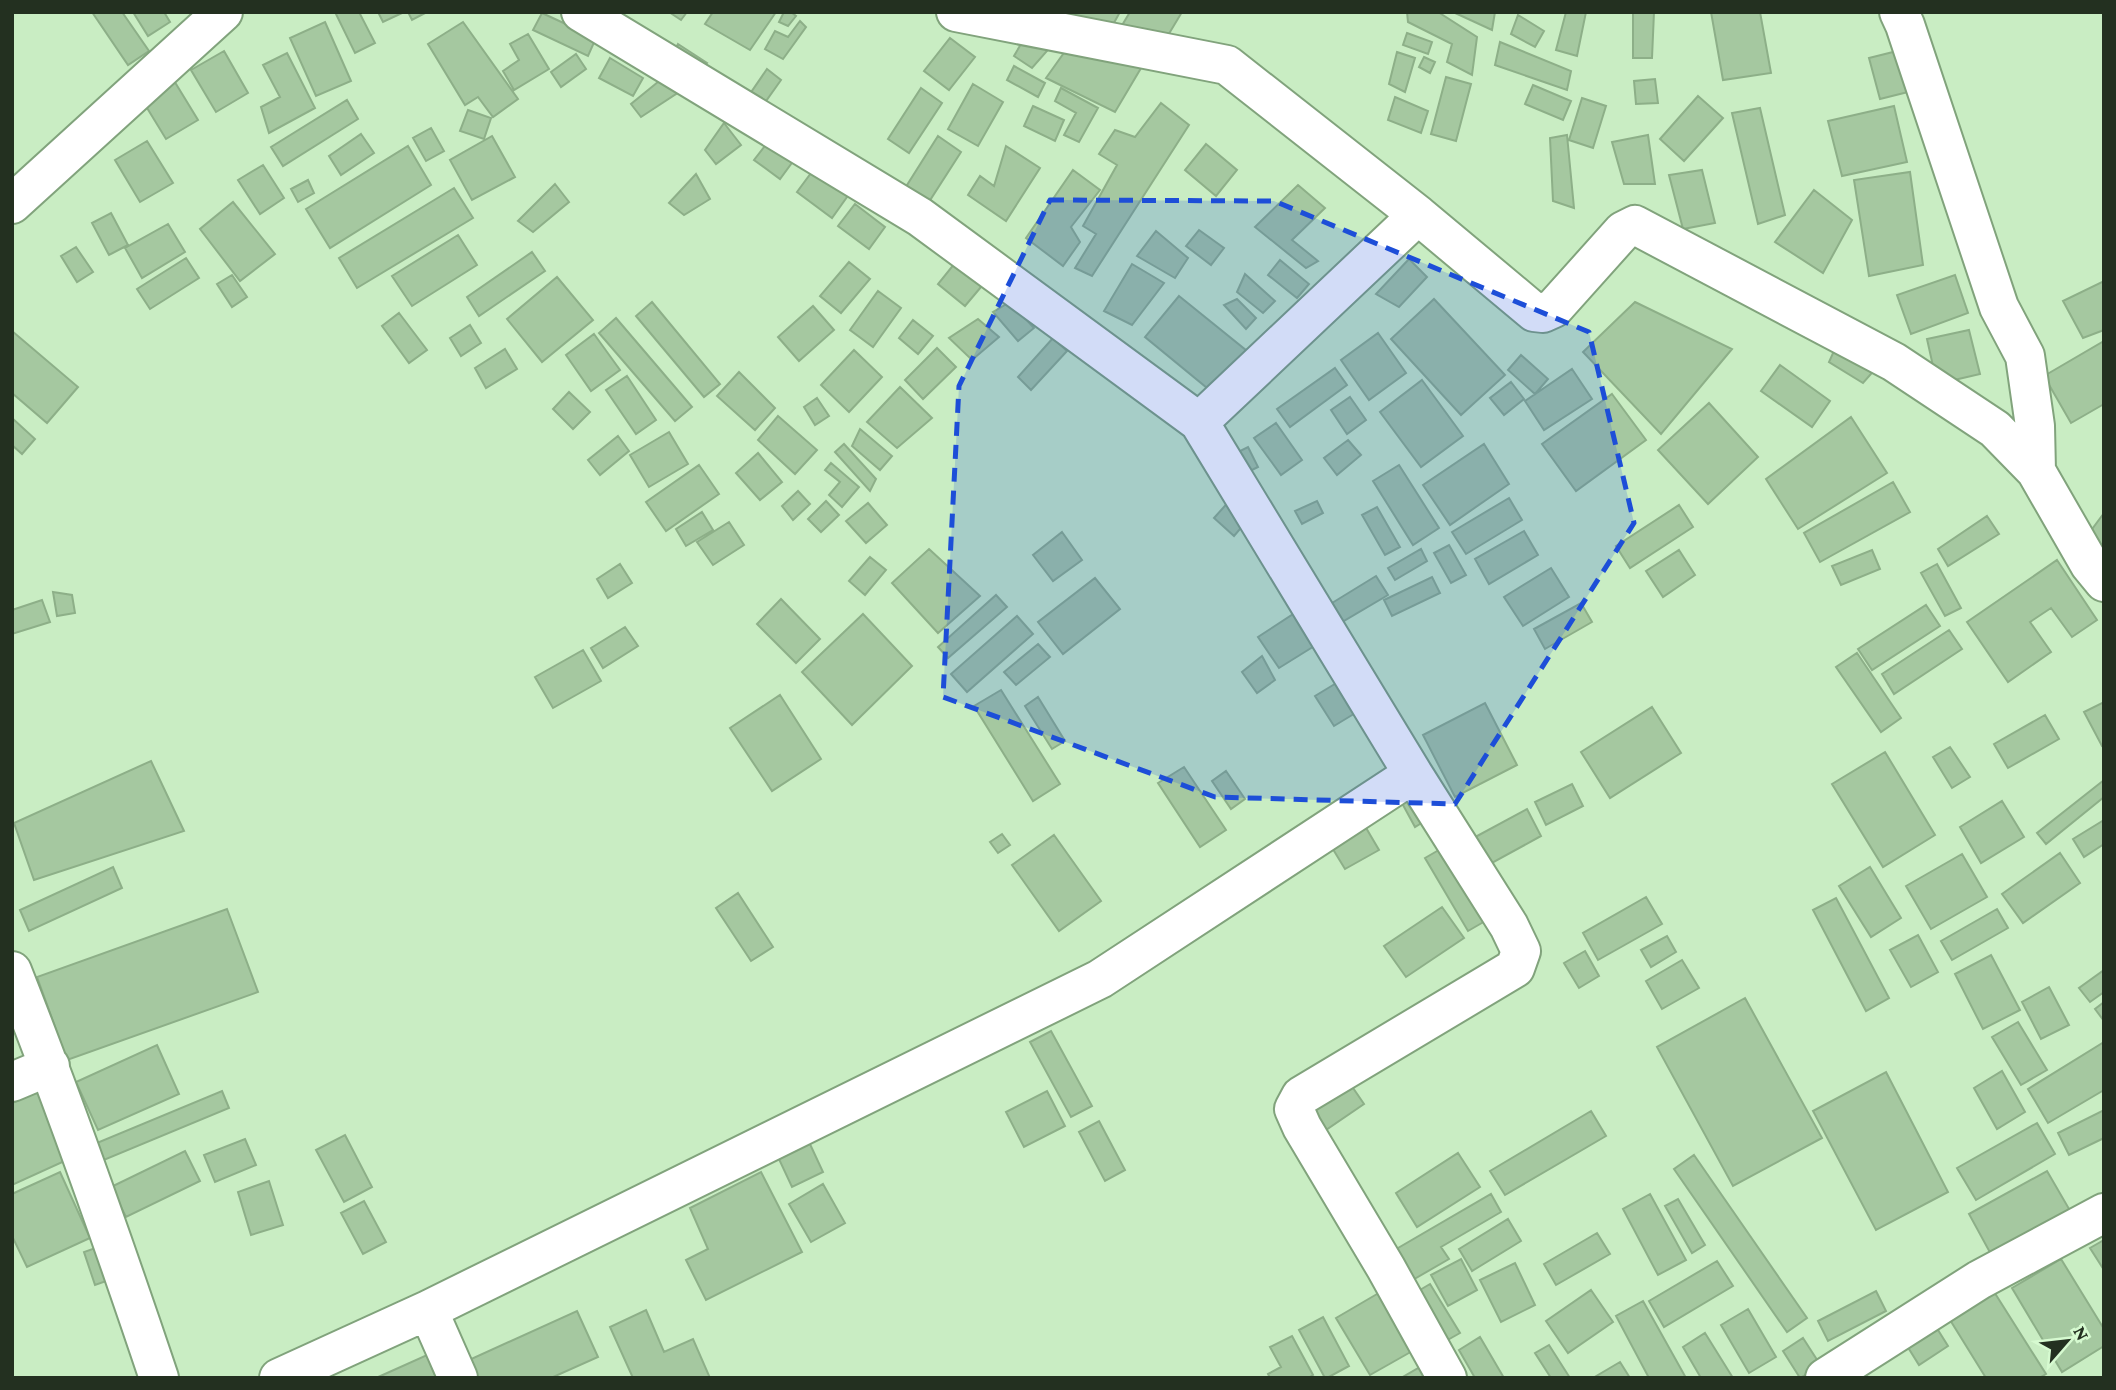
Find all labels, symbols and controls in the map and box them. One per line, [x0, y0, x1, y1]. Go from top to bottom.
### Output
north arrow [2032, 1306, 2102, 1376]
text: N [2069, 1323, 2094, 1344]

